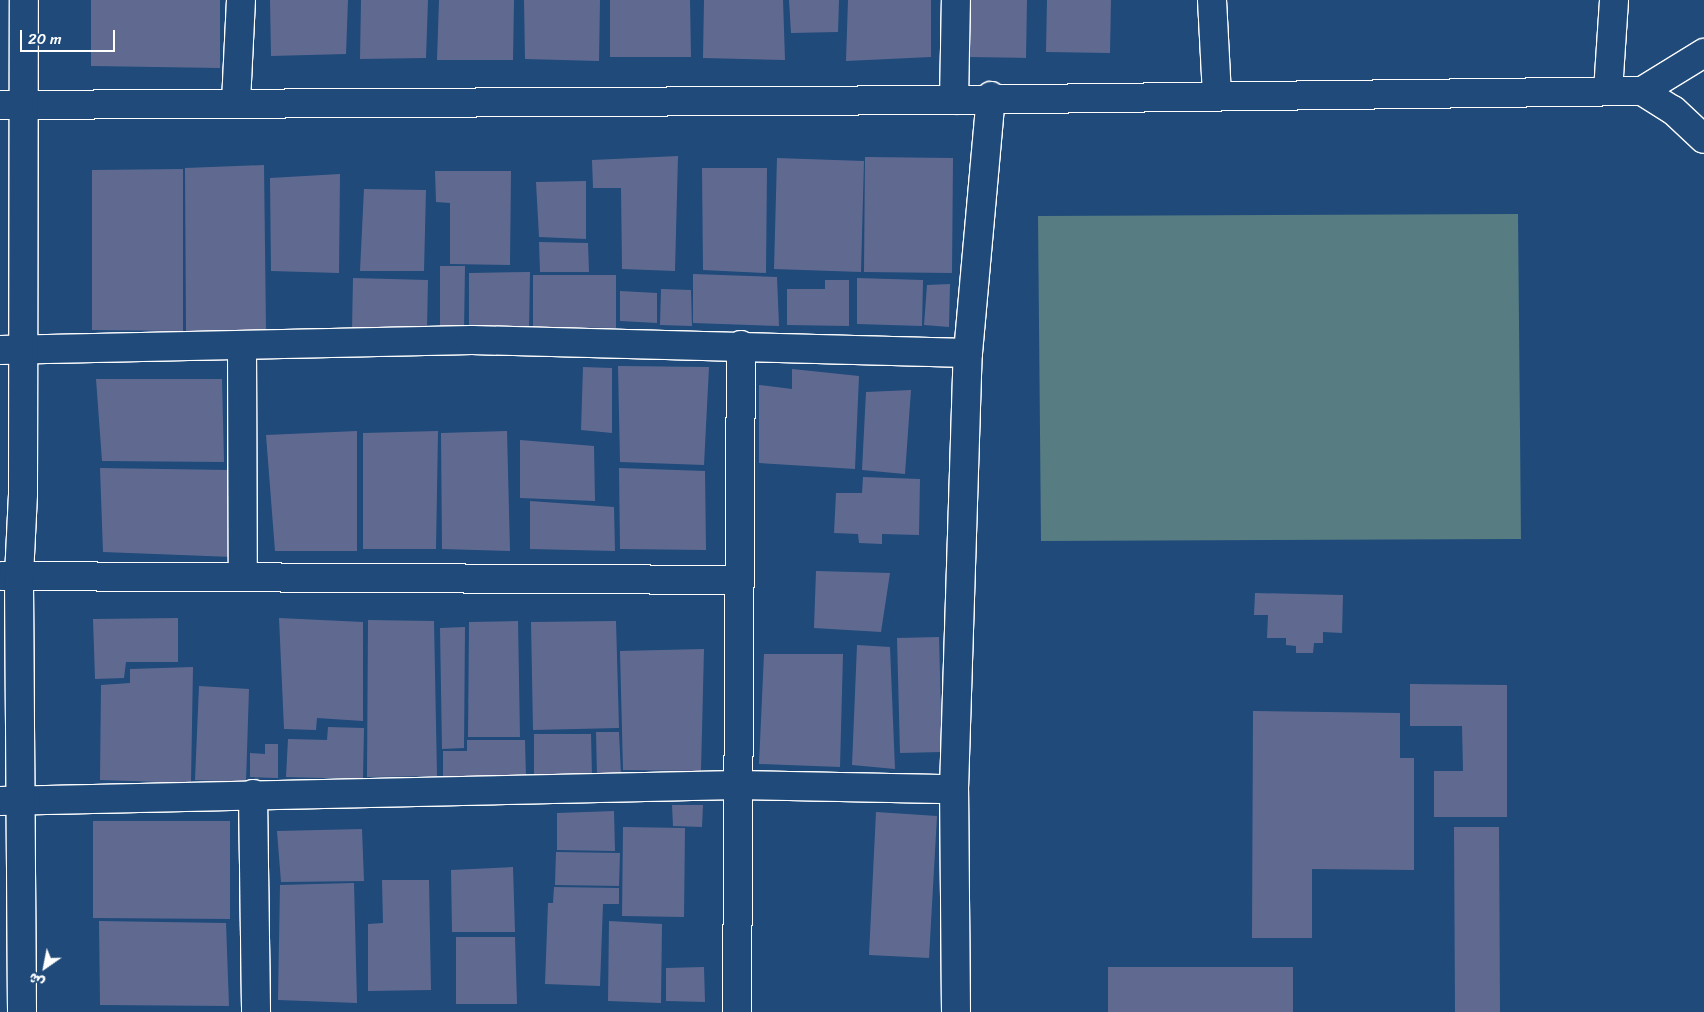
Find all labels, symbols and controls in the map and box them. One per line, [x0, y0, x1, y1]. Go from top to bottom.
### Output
scale bar [22, 20, 118, 52]
text: 20 m [28, 26, 62, 52]
north arrow [20, 942, 70, 992]
text: ش [23, 965, 50, 995]

